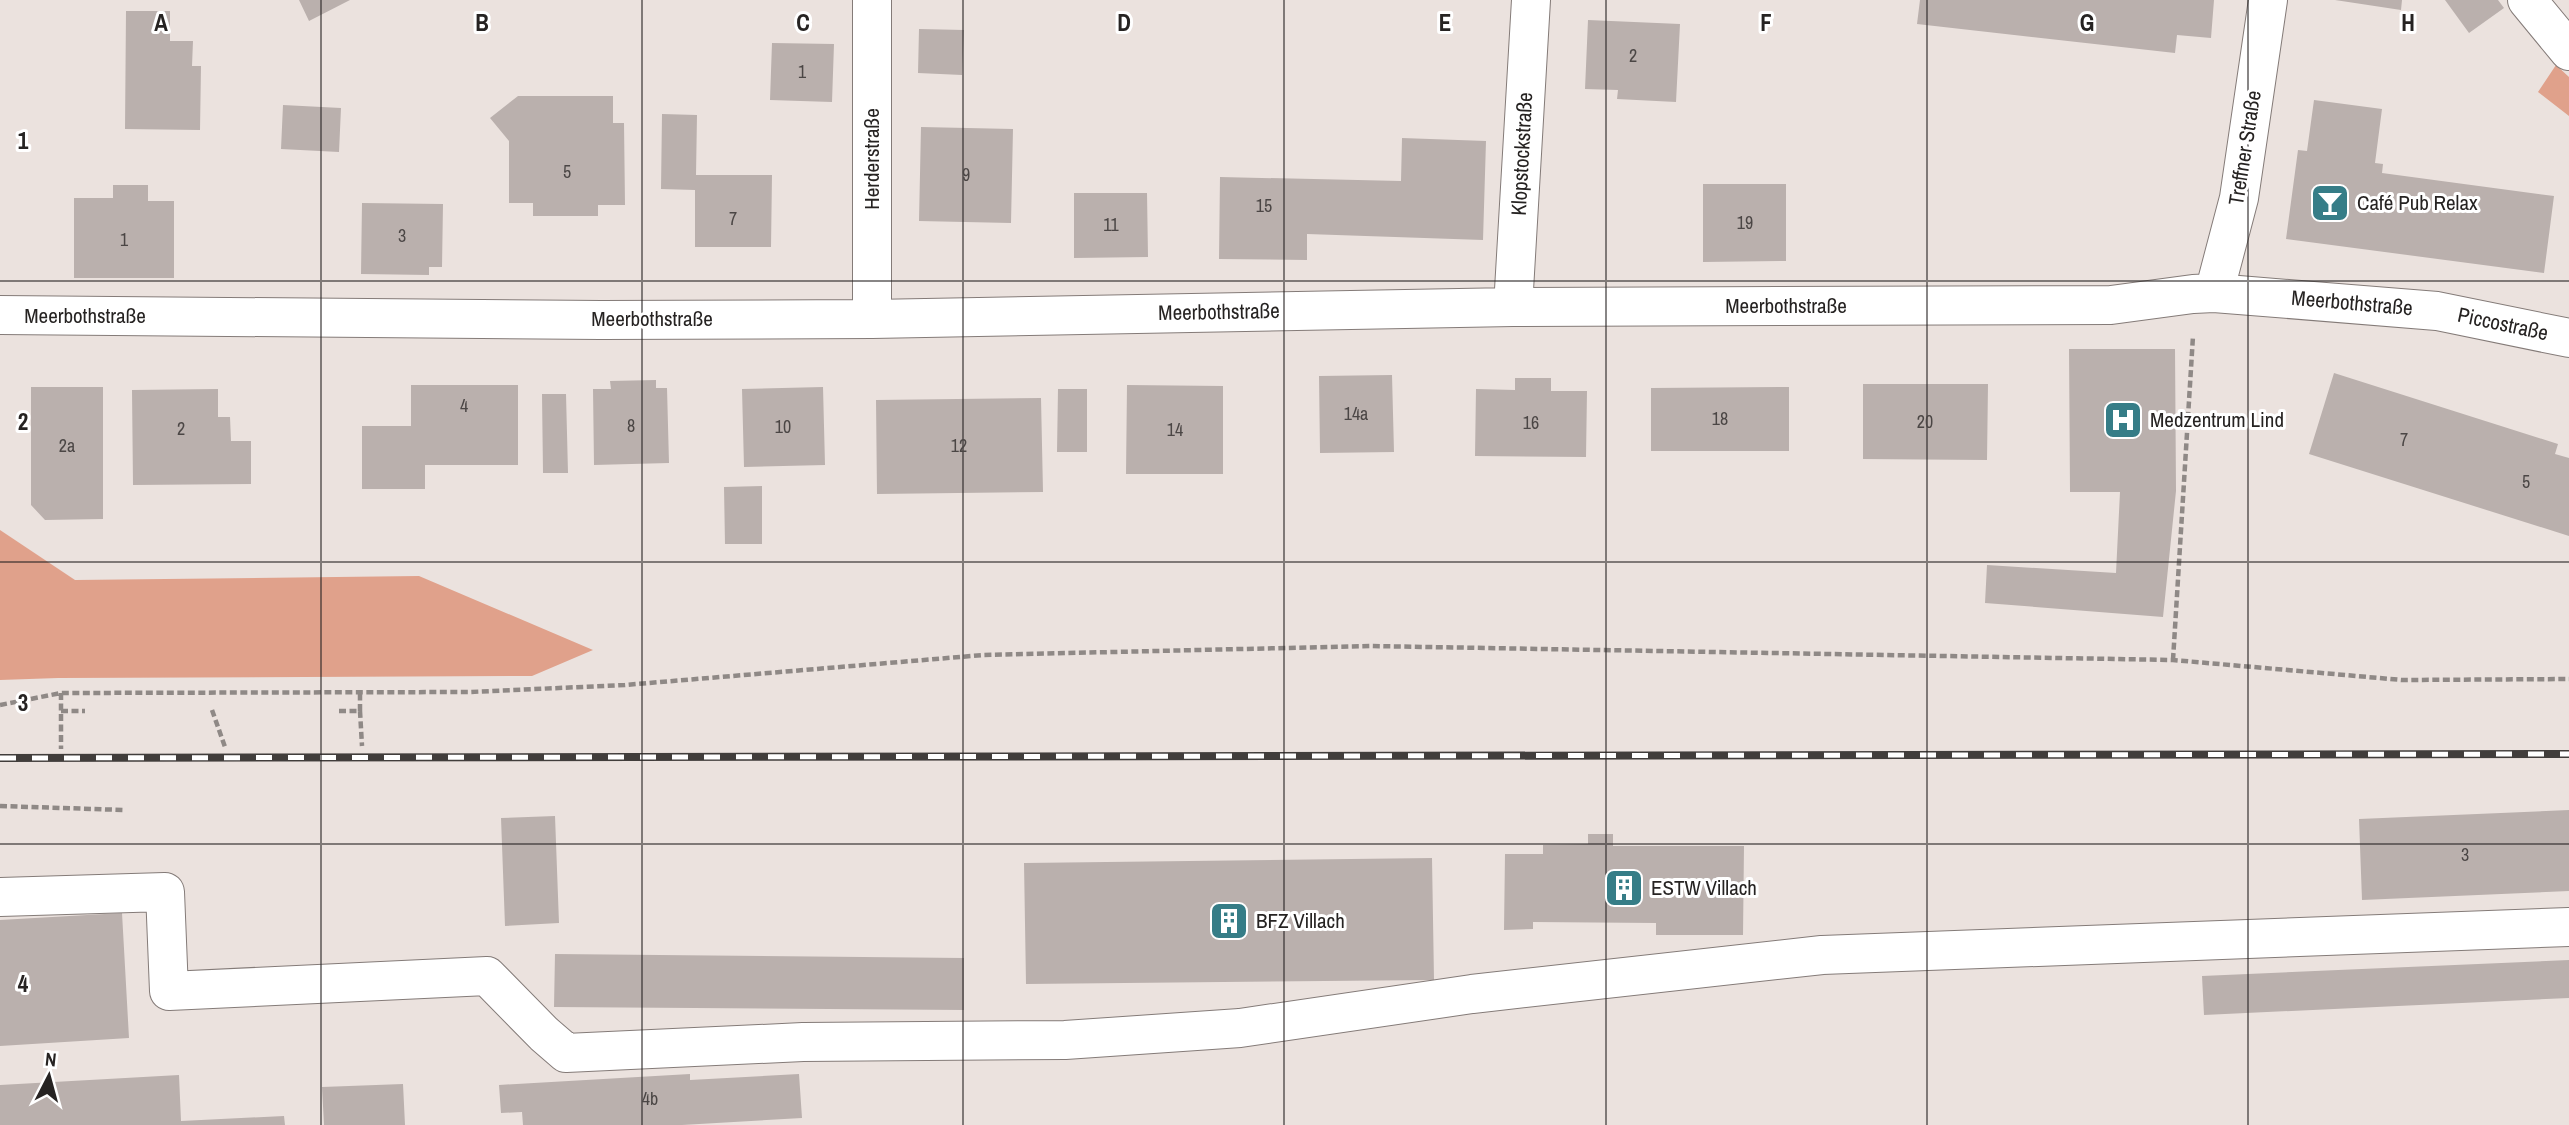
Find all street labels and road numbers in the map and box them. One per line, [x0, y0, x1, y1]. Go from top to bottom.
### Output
street label: Treffner Straße [2221, 88, 2268, 207]
street label: Klopstockstraße [1504, 92, 1539, 216]
street label: Herderstraße [857, 108, 886, 210]
street label: Meerbothstraße [2290, 283, 2414, 322]
street label: Meerbothstraße [1725, 291, 1847, 320]
street label: Meerbothstraße [1158, 296, 1280, 327]
street label: Piccostraße [2455, 300, 2551, 347]
street label: Meerbothstraße [24, 301, 146, 330]
street label: Meerbothstraße [591, 304, 713, 333]

